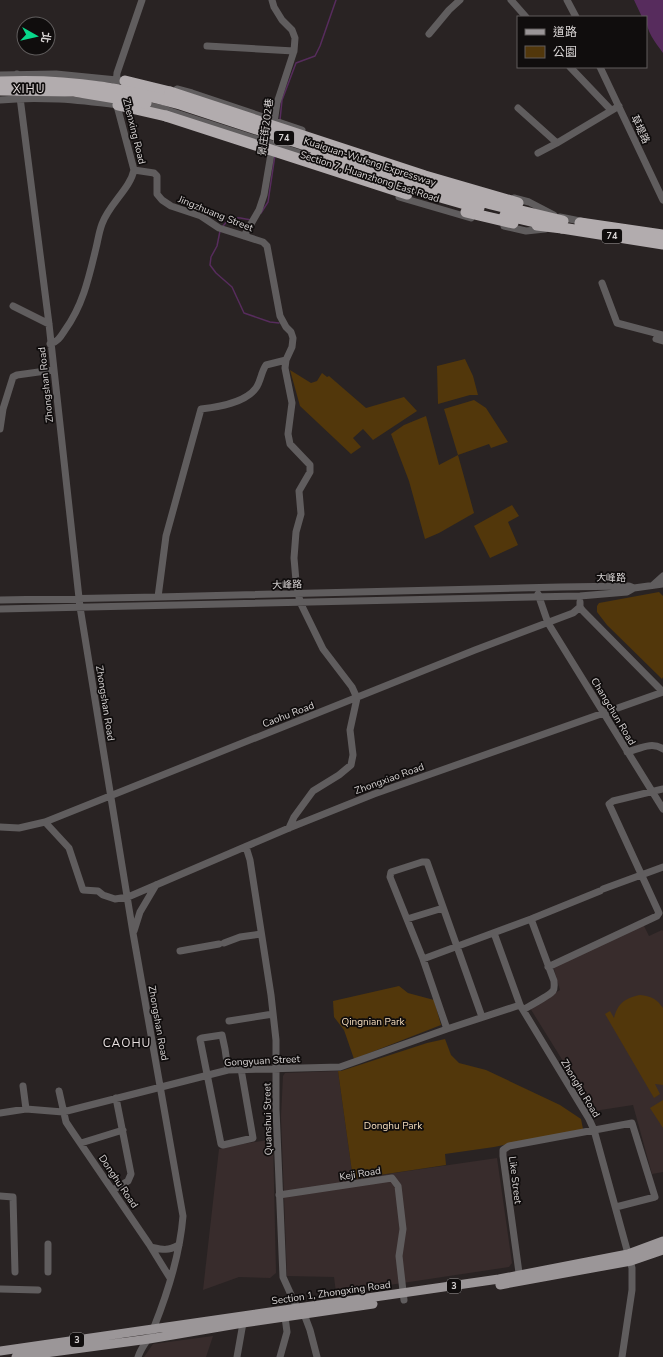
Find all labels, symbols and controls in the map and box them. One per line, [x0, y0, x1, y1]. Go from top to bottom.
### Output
north arrow [16, 16, 56, 56]
legend [517, 16, 647, 68]
text: 道路 [553, 24, 577, 40]
text: 北 [37, 31, 54, 44]
text: 公園 [553, 44, 577, 60]
district label: XIHU [13, 81, 45, 97]
street label: Zhenxing Road [119, 97, 149, 166]
street label: 景庄街202巷 [255, 97, 277, 157]
street label: 草堤路 [627, 113, 653, 146]
road number: 74 [274, 131, 294, 145]
street label: Kuaiguan-Wufeng Expressway [302, 134, 438, 190]
street label: Section 7, Huanzhong East Road [298, 148, 441, 206]
street label: Jingzhuang Street [175, 192, 256, 236]
road number: 74 [602, 229, 622, 243]
street label: Zhongshan Road [35, 346, 57, 423]
street label: 大峰路 [596, 571, 626, 585]
street label: 大峰路 [272, 577, 302, 593]
street label: Zhongshan Road [92, 665, 118, 742]
street label: Changchun Road [587, 675, 639, 748]
street label: Caohu Road [260, 699, 316, 731]
street label: Zhongxiao Road [353, 760, 426, 798]
street label: Zhongshan Road [145, 985, 172, 1062]
park label: Qingnian Park [341, 1015, 406, 1029]
district label: CAOHU [103, 1035, 151, 1051]
street label: Gongyuan Street [224, 1052, 301, 1070]
street label: Zhonghu Road [557, 1057, 603, 1120]
street label: Quanshui Street [260, 1082, 276, 1155]
park label: Donghu Park [364, 1119, 423, 1133]
street label: Donghu Road [95, 1152, 141, 1211]
street label: Like Street [505, 1156, 525, 1205]
street label: Keji Road [338, 1164, 382, 1184]
street label: Section 1, Zhongxing Road [271, 1278, 392, 1308]
road number: 3 [447, 1279, 461, 1293]
road number: 3 [70, 1333, 84, 1347]

